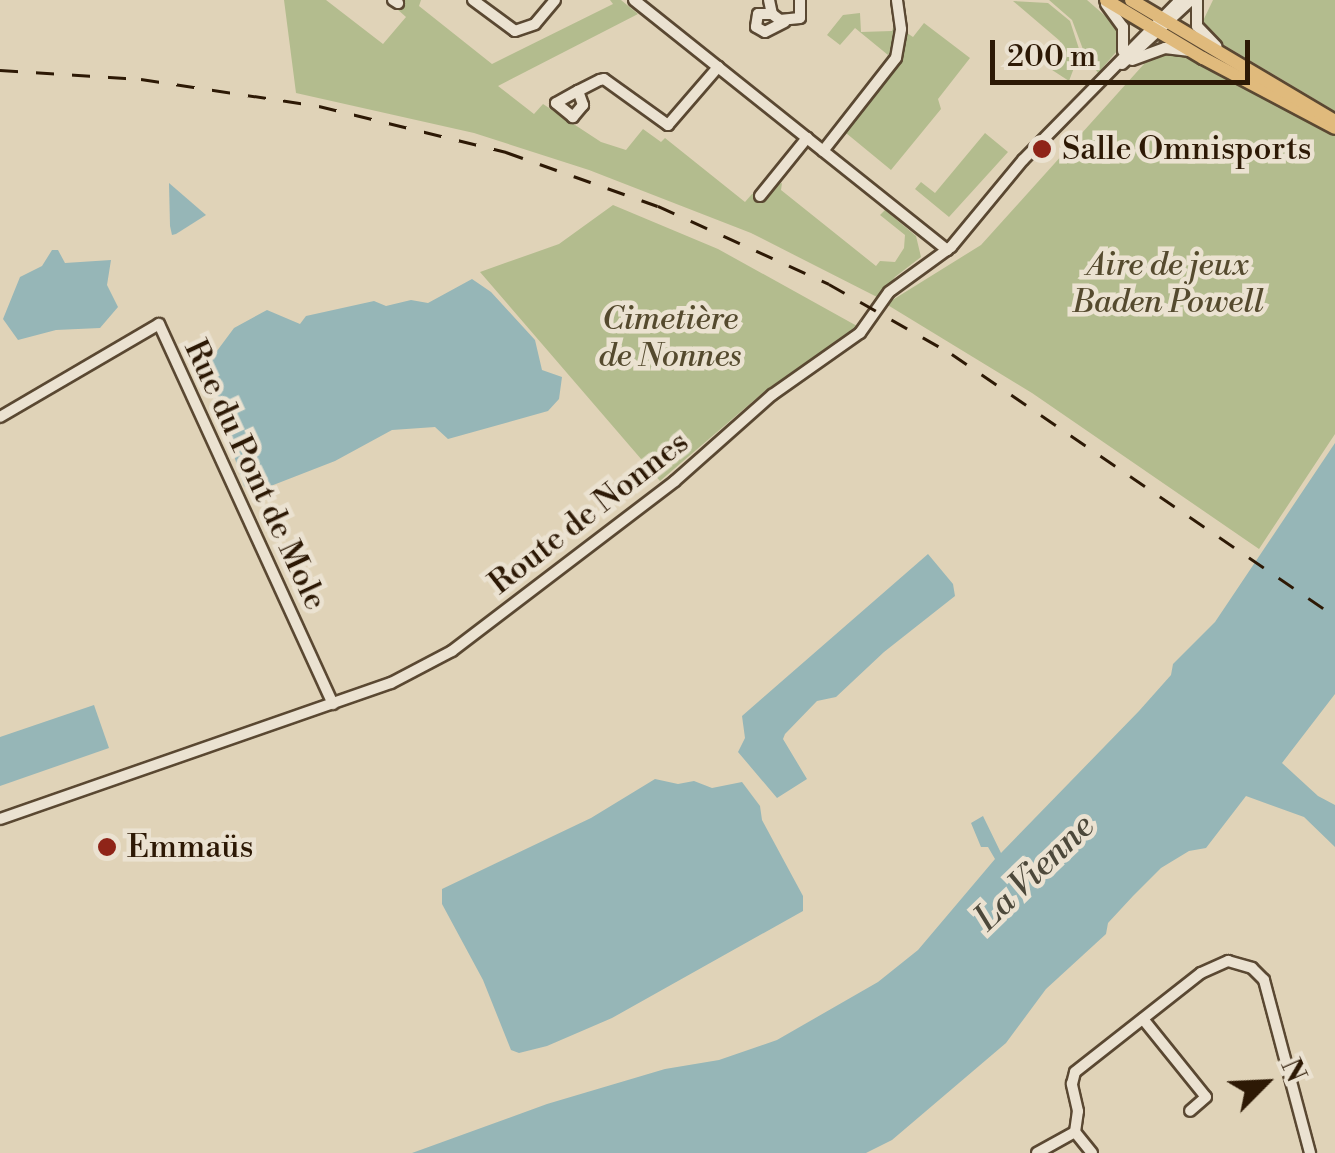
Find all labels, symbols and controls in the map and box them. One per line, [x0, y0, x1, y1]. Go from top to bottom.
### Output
scale bar [995, 20, 1255, 82]
text: 200 m [1007, 38, 1096, 76]
place label: Salle Omnisports [1062, 130, 1312, 168]
marker: Salle Omnisports [1031, 138, 1053, 160]
park label: Aire de jeux Baden Powell [1072, 247, 1264, 322]
park label: Cimetière de Nonnes [599, 301, 741, 376]
street label: Rue du Pont de Mole [176, 334, 334, 616]
street label: Route de Nonnes [482, 423, 696, 603]
water label: La Vienne [967, 806, 1103, 940]
place label: Emmaüs [127, 828, 254, 866]
marker: Emmaüs [96, 836, 118, 858]
north arrow [1215, 1033, 1315, 1133]
text: N [1272, 1053, 1313, 1088]

